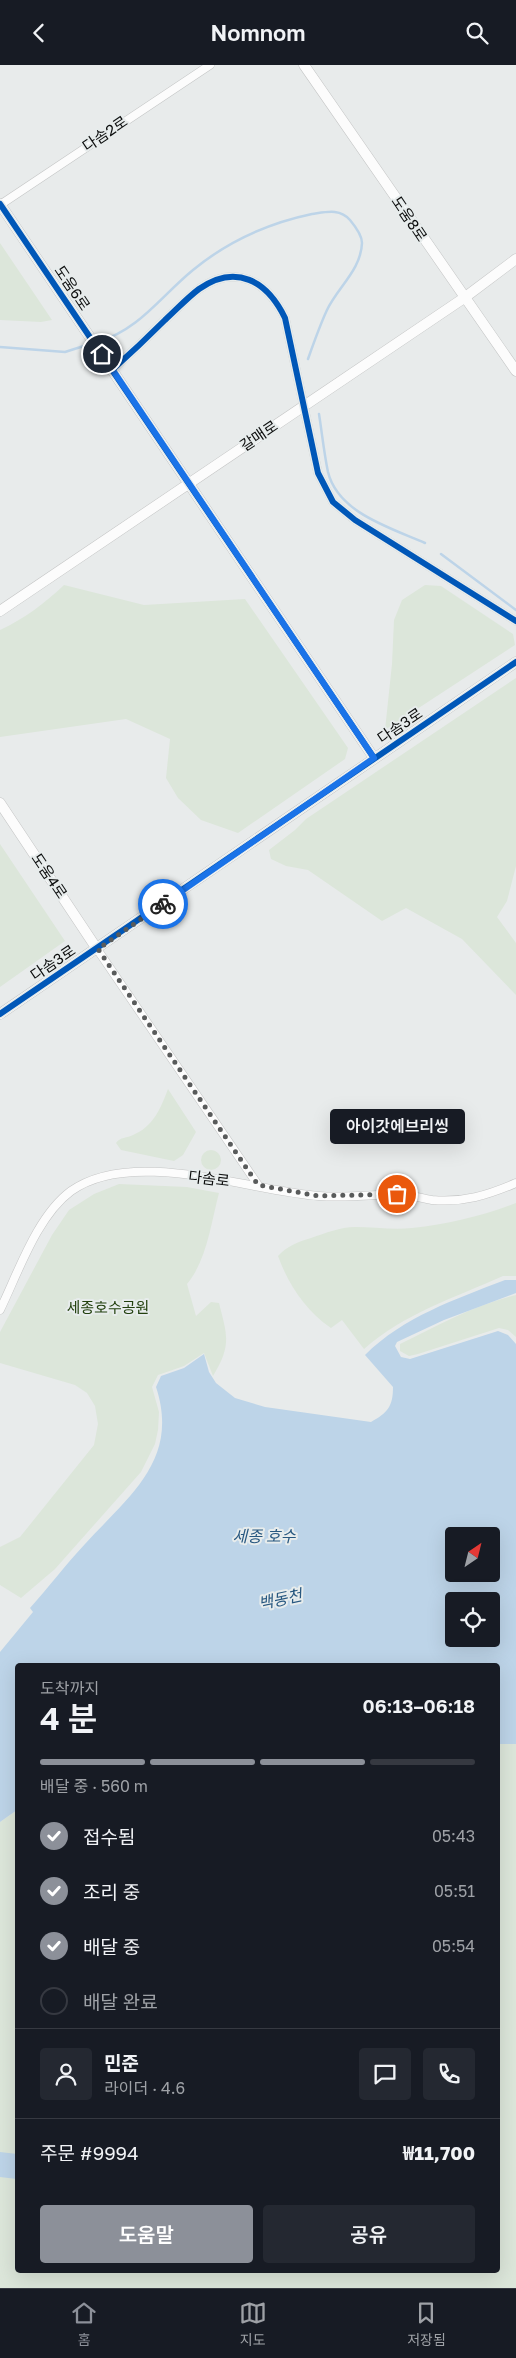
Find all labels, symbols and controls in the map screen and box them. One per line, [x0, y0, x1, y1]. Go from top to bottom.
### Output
icon: back [25, 19, 53, 47]
text: Nomnom [211, 19, 305, 46]
icon: search [463, 19, 491, 47]
street label: 다솜2로 [79, 112, 130, 155]
street label: 도움8로 [388, 192, 431, 244]
street label: 도움6로 [51, 261, 94, 313]
pin [81, 333, 123, 375]
icon: home [88, 340, 116, 368]
street label: 갈매로 [236, 416, 281, 454]
street label: 다솜3로 [374, 704, 425, 747]
street label: 도움4로 [28, 849, 71, 901]
courier [138, 879, 188, 929]
icon: bike [149, 890, 177, 918]
street label: 다솜3로 [27, 941, 78, 984]
callout: 아이갓에브리씽 [330, 1109, 464, 1144]
text: 아이갓에브리씽 [346, 1116, 449, 1136]
street label: 다솜로 [187, 1167, 231, 1189]
pin [376, 1173, 418, 1215]
icon: bag [383, 1180, 411, 1208]
park label: 세종호수공원 [67, 1298, 149, 1316]
water label: 세종 호수 [233, 1526, 297, 1546]
north arrow [445, 1527, 500, 1583]
map controls [445, 1527, 500, 1647]
water label: 백동천 [256, 1584, 306, 1613]
button: locate [445, 1592, 500, 1647]
text: 도착까지 [40, 1678, 99, 1698]
text: 06:13–06:18 [363, 1694, 475, 1717]
text: 4 분 [40, 1699, 98, 1737]
text: 배달 중 · 560 m [40, 1776, 148, 1796]
icon: check [40, 1822, 68, 1850]
text: 접수됨 [83, 1825, 135, 1848]
text: 05:43 [432, 1826, 475, 1846]
icon: check [40, 1877, 68, 1905]
text: 조리 중 [83, 1880, 140, 1903]
text: 05:51 [434, 1881, 475, 1901]
icon: check [40, 1932, 68, 1960]
text: 배달 중 [83, 1935, 140, 1958]
text: 05:54 [432, 1936, 475, 1956]
text: 배달 완료 [83, 1990, 158, 2013]
button: person [40, 2048, 92, 2100]
button: chat [359, 2048, 411, 2100]
button: phone [423, 2048, 475, 2100]
text: 민준 [104, 2051, 139, 2074]
text: 라이더 · 4.6 [104, 2078, 185, 2098]
text: 주문 #9994 [40, 2141, 139, 2164]
text: ₩11,700 [403, 2141, 475, 2164]
button: 도움말 [40, 2205, 253, 2263]
button: 공유 [263, 2205, 475, 2263]
tab: 홈 [70, 2299, 98, 2349]
tab: 지도 [239, 2299, 267, 2349]
tab: 저장됨 [407, 2299, 446, 2349]

